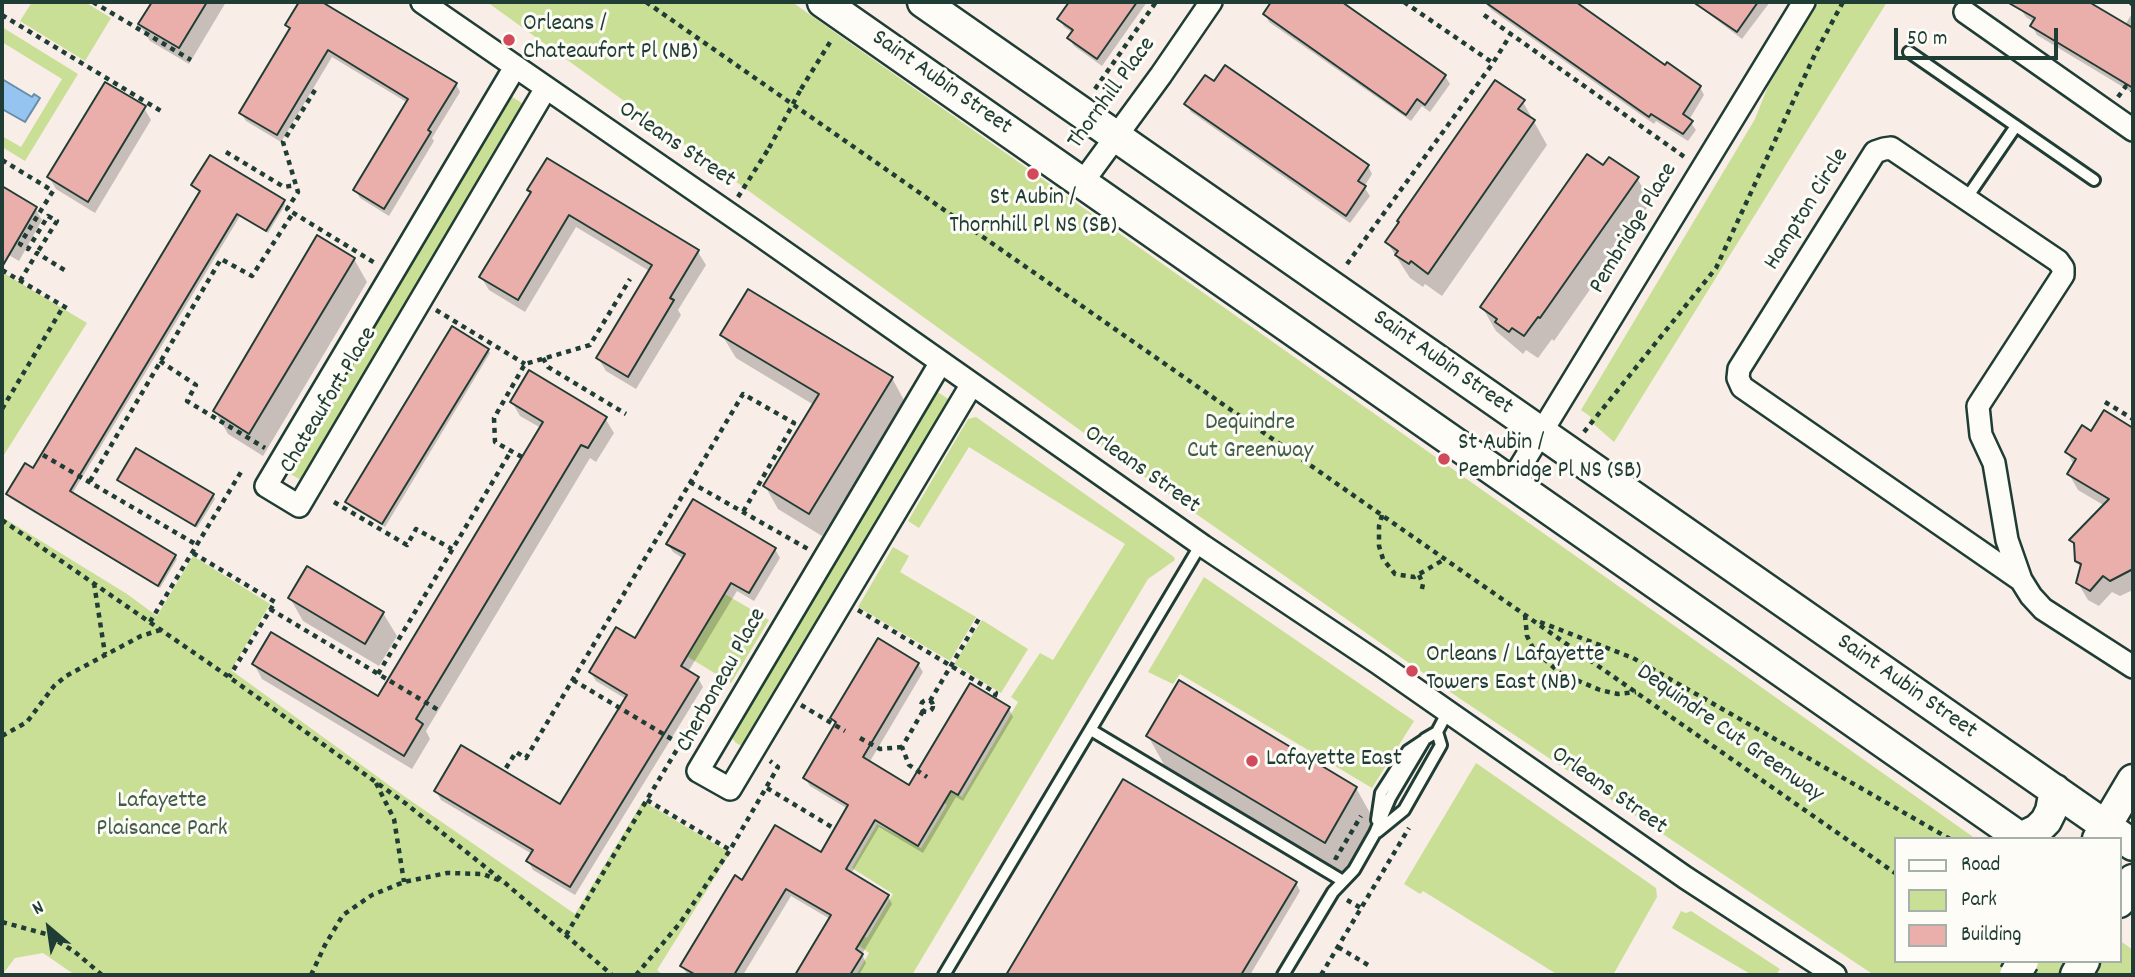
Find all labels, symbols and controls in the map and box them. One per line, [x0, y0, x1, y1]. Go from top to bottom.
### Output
place label: Orleans / Chateaufort Pl (NB) [523, 12, 698, 68]
scale bar [1897, 14, 2062, 58]
street label: Saint Aubin Street [865, 25, 1017, 143]
text: 50 m [1907, 25, 1947, 55]
marker: Orleans / Chateaufort Pl (NB) [501, 32, 517, 48]
street label: Thornhill Place [1063, 32, 1163, 156]
street label: Orleans Street [612, 96, 740, 196]
street label: Hampton Circle [1759, 144, 1857, 276]
street label: Pembridge Place [1585, 158, 1685, 300]
marker: St Aubin / Thornhill Pl NS (SB) [1025, 166, 1041, 182]
place label: St Aubin / Thornhill Pl NS (SB) [949, 186, 1117, 242]
street label: Saint Aubin Street [1366, 305, 1518, 423]
street label: Chateaufort Place [275, 323, 385, 479]
park label: Dequindre Cut Greenway [1187, 411, 1313, 467]
street label: Orleans Street [1077, 420, 1205, 522]
place label: St Aubin / Pembridge Pl NS (SB) [1458, 431, 1641, 487]
marker: St Aubin / Pembridge Pl NS (SB) [1436, 451, 1452, 467]
street label: Cherboneau Place [672, 604, 774, 758]
street label: Saint Aubin Street [1830, 629, 1982, 747]
place label: Orleans / Lafayette Towers East (NB) [1426, 643, 1605, 699]
street label: Dequindre Cut Greenway [1630, 660, 1828, 810]
marker: Orleans / Lafayette Towers East (NB) [1404, 663, 1420, 679]
street label: Orleans Street [1544, 741, 1672, 843]
place label: Lafayette East [1266, 747, 1402, 775]
marker: Lafayette East [1244, 753, 1260, 769]
park label: Lafayette Plaisance Park [96, 789, 228, 845]
legend [1894, 837, 2121, 963]
text: Road [1961, 851, 2000, 881]
text: Park [1961, 886, 1997, 916]
north arrow [14, 893, 84, 963]
text: N [28, 895, 49, 923]
text: Building [1961, 921, 2021, 951]

